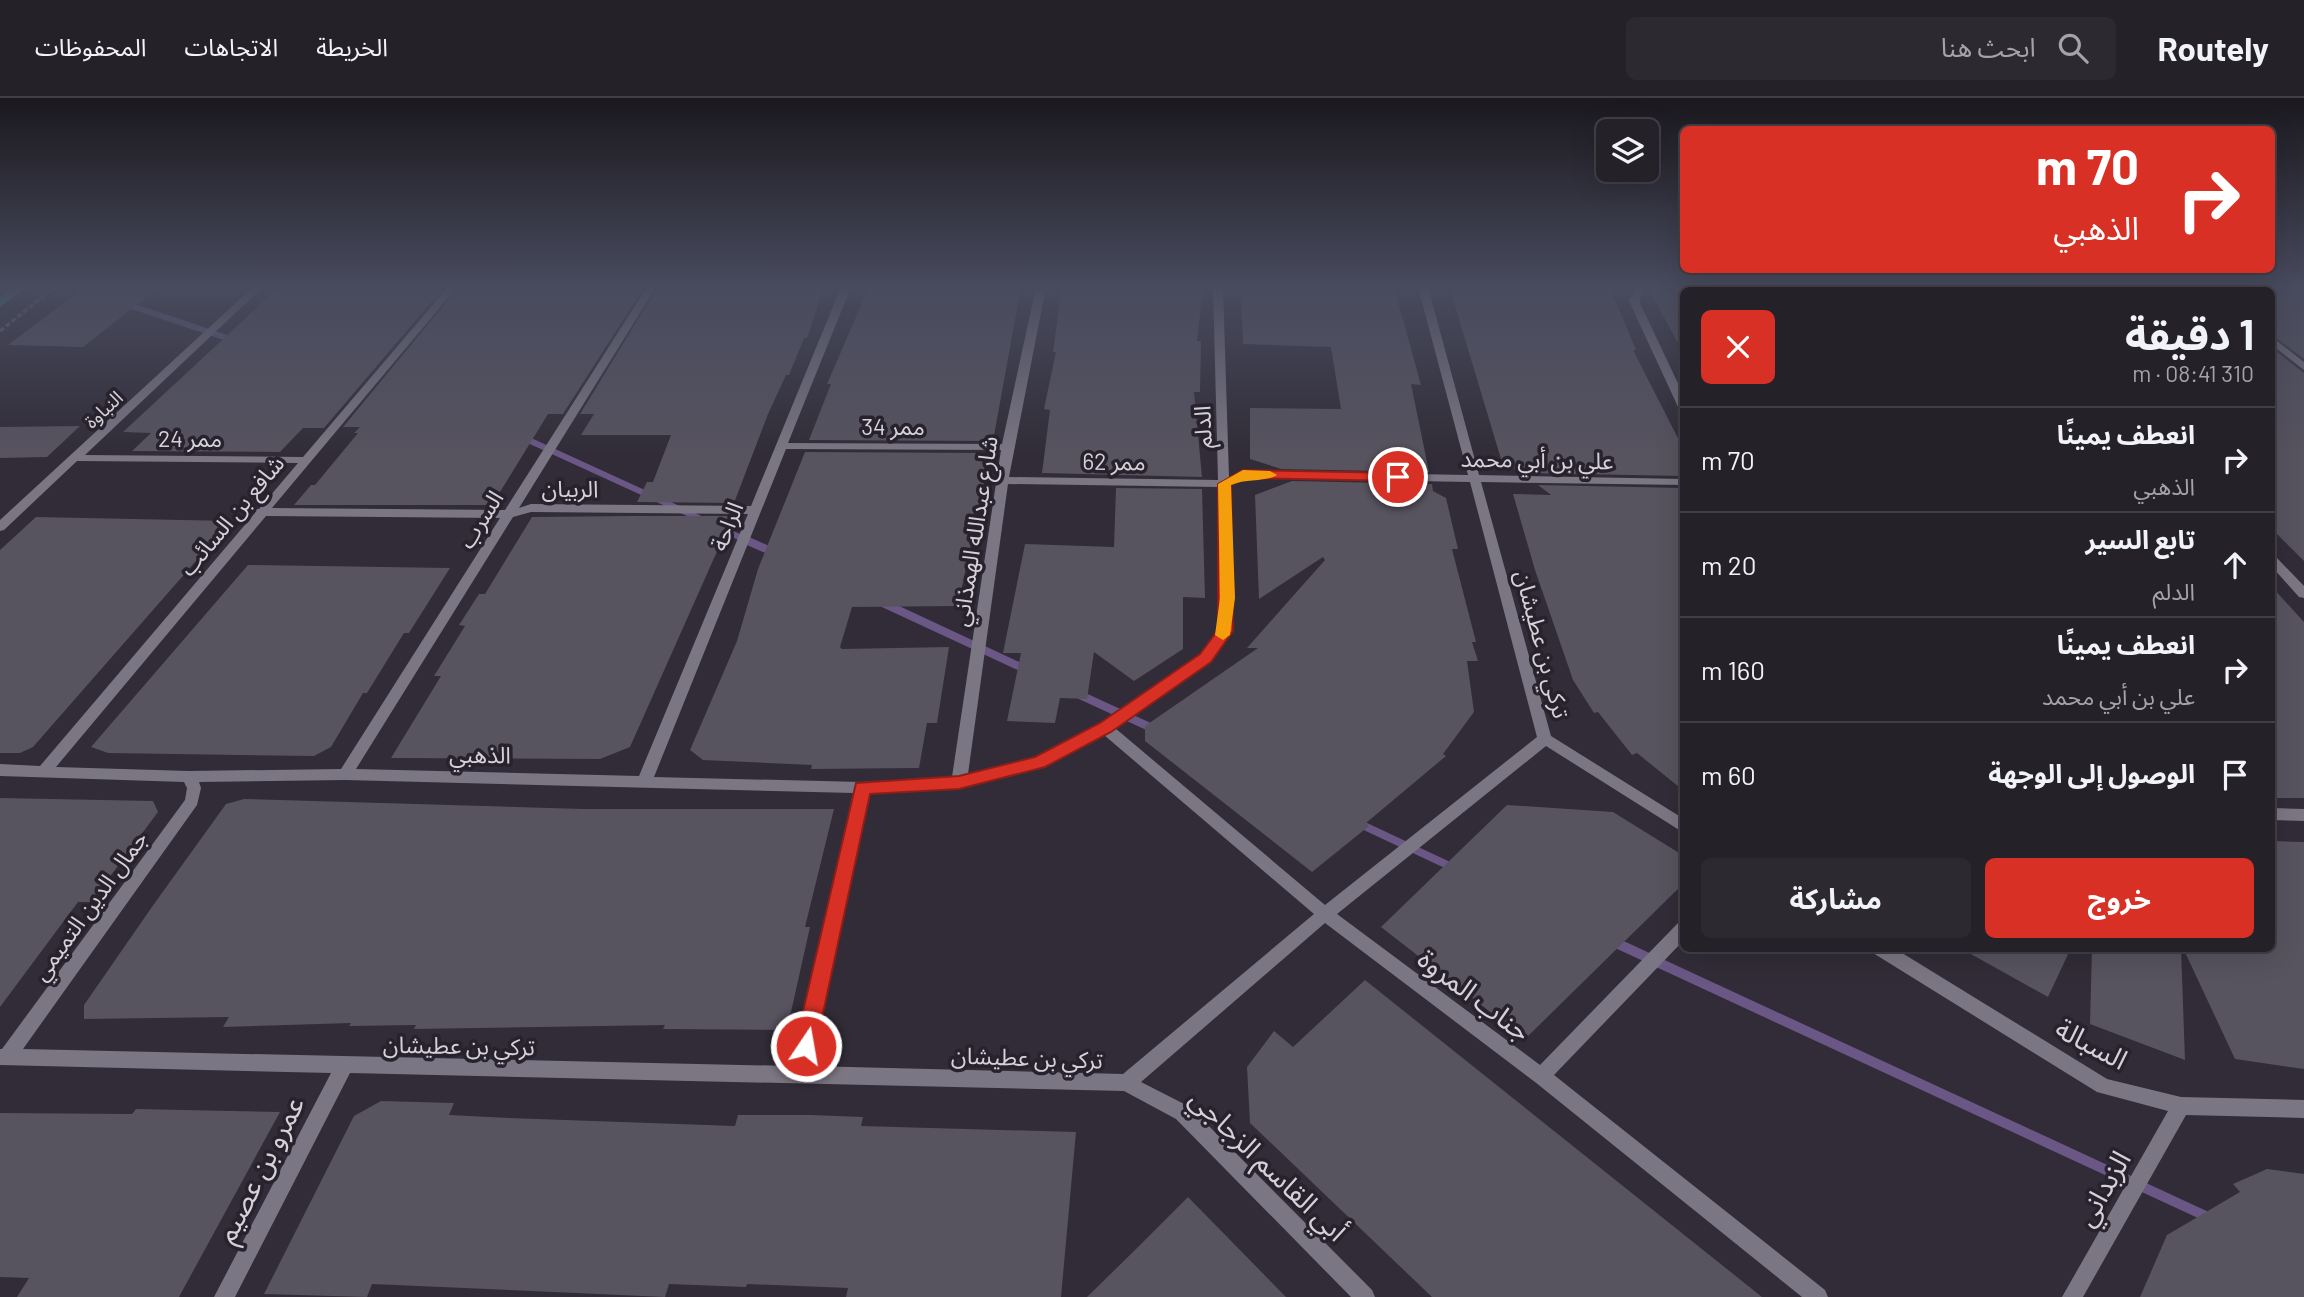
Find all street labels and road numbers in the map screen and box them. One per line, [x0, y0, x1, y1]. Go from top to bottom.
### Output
street label: النباوة [79, 386, 128, 433]
street label: الدلم [1187, 405, 1221, 449]
street label: ممر 34 [861, 412, 925, 441]
street label: ممر 24 [158, 424, 222, 453]
street label: شارع عبدالله الهمذاني [945, 434, 1007, 629]
street label: علي بن أبي محمد [1460, 444, 1614, 479]
street label: ممر 62 [1082, 446, 1146, 477]
street label: شافع بن السائب [173, 449, 292, 583]
street label: الربيان [541, 474, 599, 503]
street label: السرب [451, 485, 509, 554]
street label: الراحة [704, 497, 749, 555]
street label: تركي بن عطيشان [1506, 567, 1576, 722]
street label: الذهبي [449, 739, 511, 773]
street label: جمال الدين التميمي [25, 825, 156, 988]
street label: جناب المروة [1411, 940, 1538, 1048]
street label: السبالة [2050, 1010, 2134, 1076]
street label: تركي بن عطيشان [383, 1030, 536, 1065]
street label: تركي بن عطيشان [950, 1040, 1104, 1078]
street label: أبي القاسم الزجاجي [1179, 1080, 1355, 1252]
street label: عمرو بن عصيم [208, 1090, 316, 1251]
street label: الزبداني [2067, 1144, 2142, 1235]

